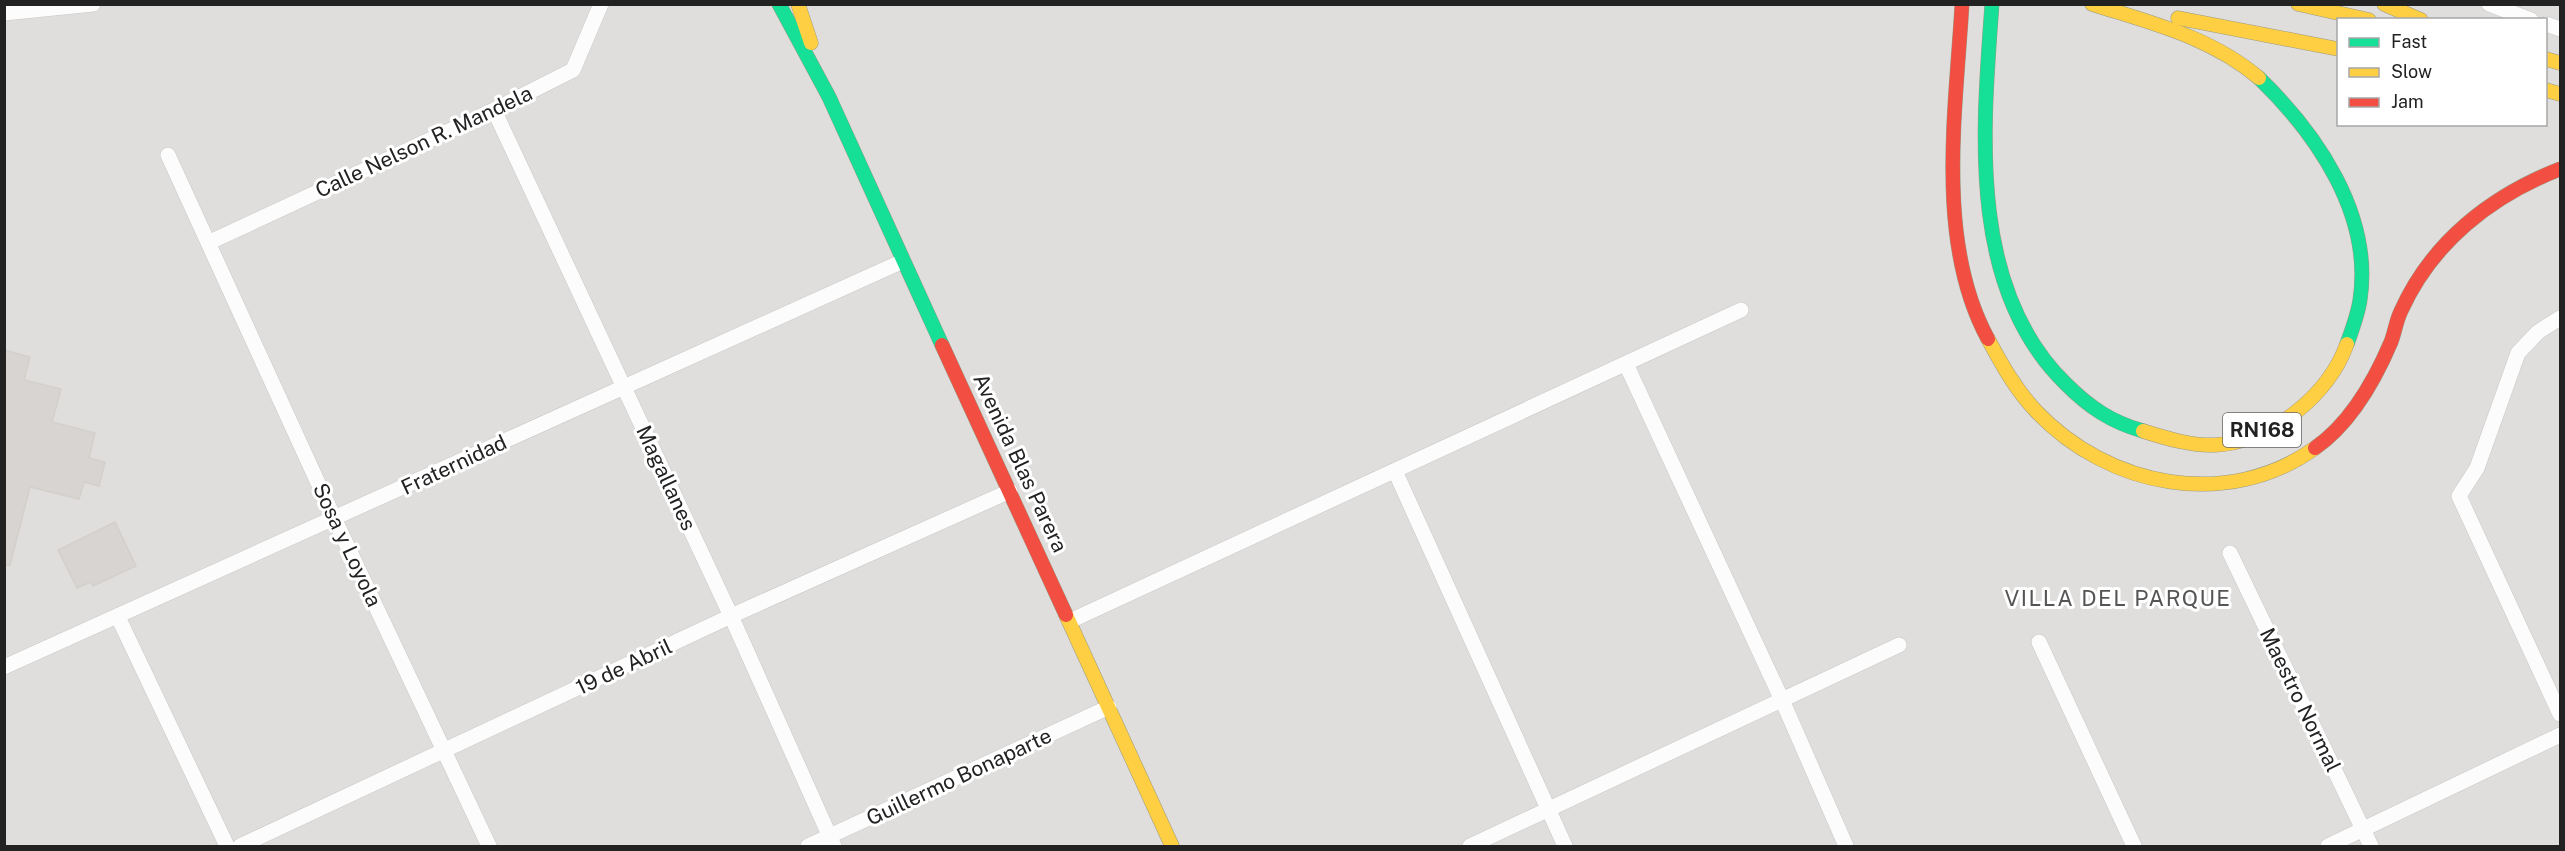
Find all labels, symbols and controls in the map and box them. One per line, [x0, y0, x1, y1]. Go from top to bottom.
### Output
legend [2337, 18, 2547, 126]
text: Fast [2391, 31, 2427, 52]
text: Slow [2391, 61, 2432, 82]
street label: Calle Nelson R. Mandela [311, 80, 536, 203]
text: Jam [2391, 91, 2424, 112]
street label: Avenida Blas Parera [968, 370, 1073, 556]
road number: RN168 [2223, 413, 2301, 447]
street label: Magallanes [631, 421, 702, 534]
street label: Fraternidad [397, 429, 510, 500]
street label: Sosa y Loyola [308, 479, 387, 611]
district label: VILLA DEL PARQUE [2005, 585, 2231, 611]
street label: Maestro Normal [2255, 624, 2346, 776]
street label: 19 de Abril [572, 633, 676, 700]
street label: Guillermo Bonaparte [862, 723, 1055, 830]

